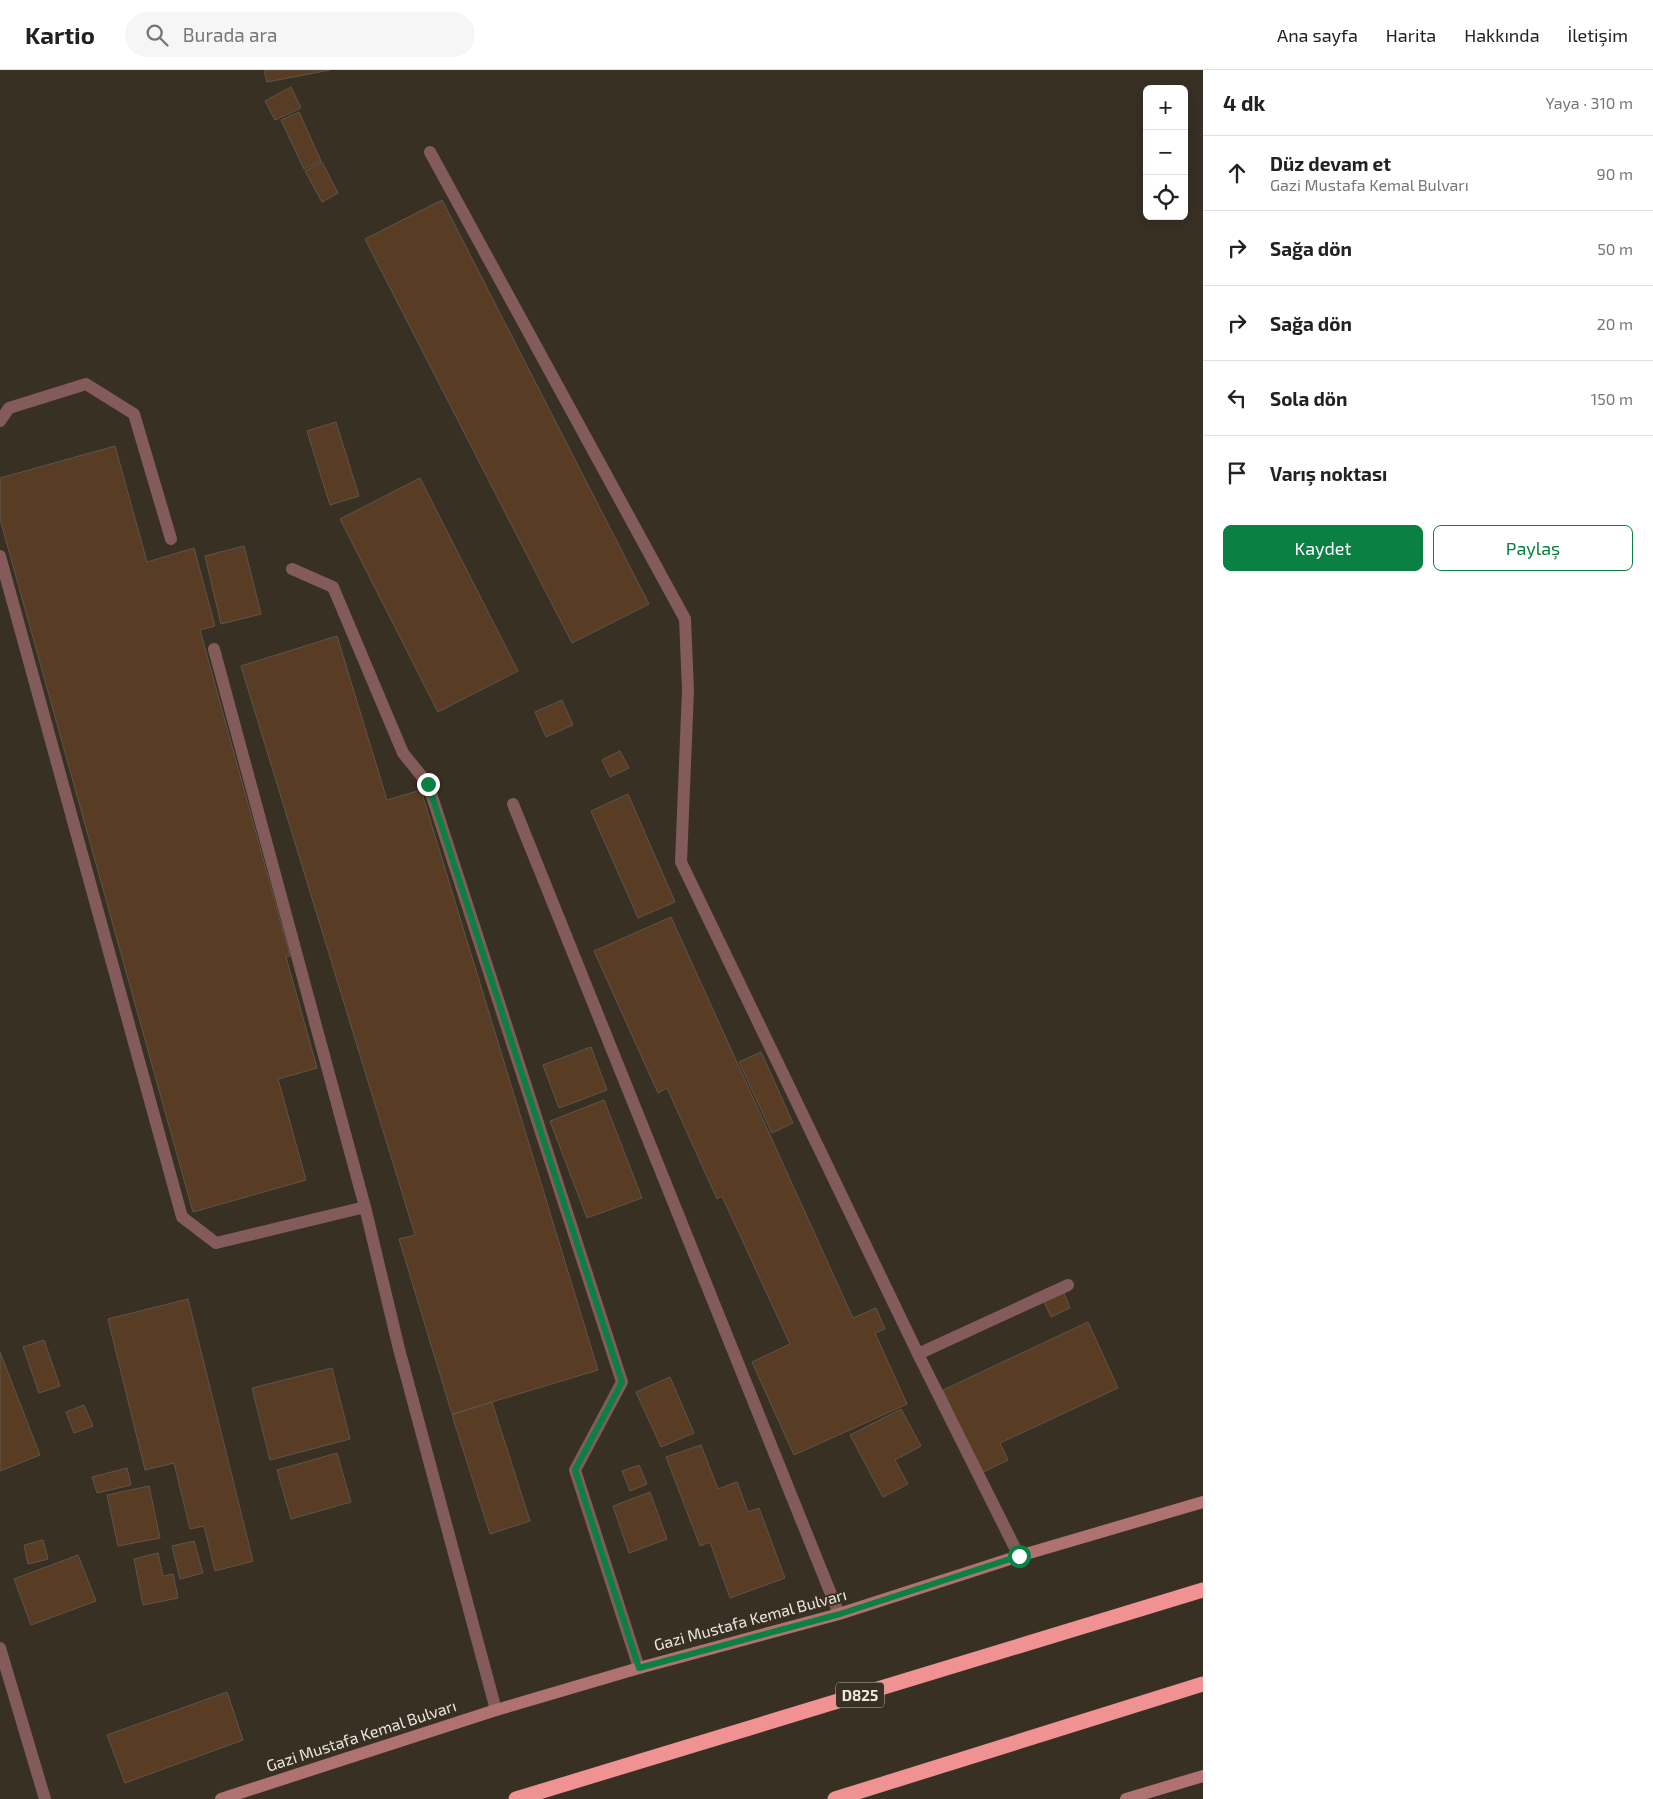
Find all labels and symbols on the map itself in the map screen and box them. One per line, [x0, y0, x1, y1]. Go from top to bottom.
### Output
route end [417, 773, 440, 796]
route start [1008, 1545, 1031, 1568]
street label: Gazi Mustafa Kemal Bulvarı [652, 1584, 848, 1654]
road number: D825 [836, 1682, 884, 1708]
street label: Gazi Mustafa Kemal Bulvarı [264, 1695, 458, 1775]

